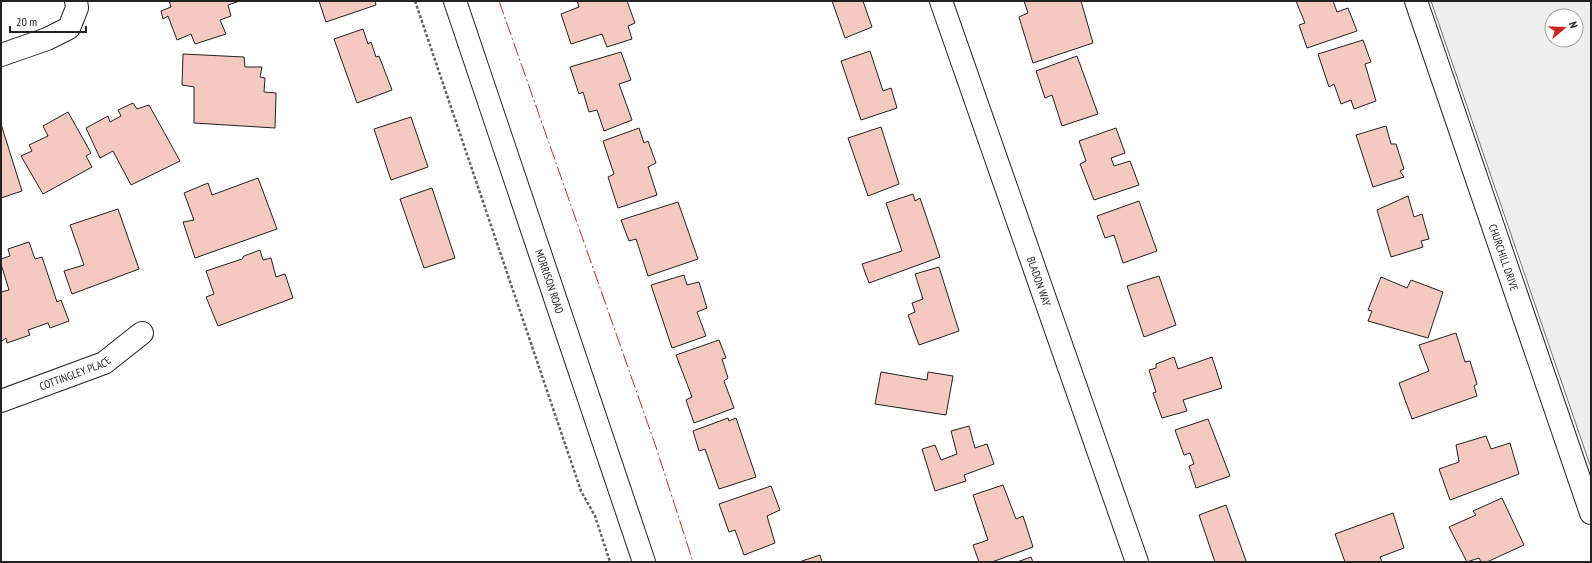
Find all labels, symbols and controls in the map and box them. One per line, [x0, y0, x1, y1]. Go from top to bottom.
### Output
scale bar [10, 8, 86, 34]
north arrow [1544, 8, 1584, 48]
text: 20 m [16, 14, 37, 29]
text: N [1566, 20, 1581, 30]
street label: CHURCHILL DRIVE [1486, 222, 1522, 293]
street label: MORRISON ROAD [532, 248, 567, 316]
street label: BLADON WAY [1024, 255, 1054, 308]
street label: COTTINGLEY PLACE [37, 353, 114, 393]

